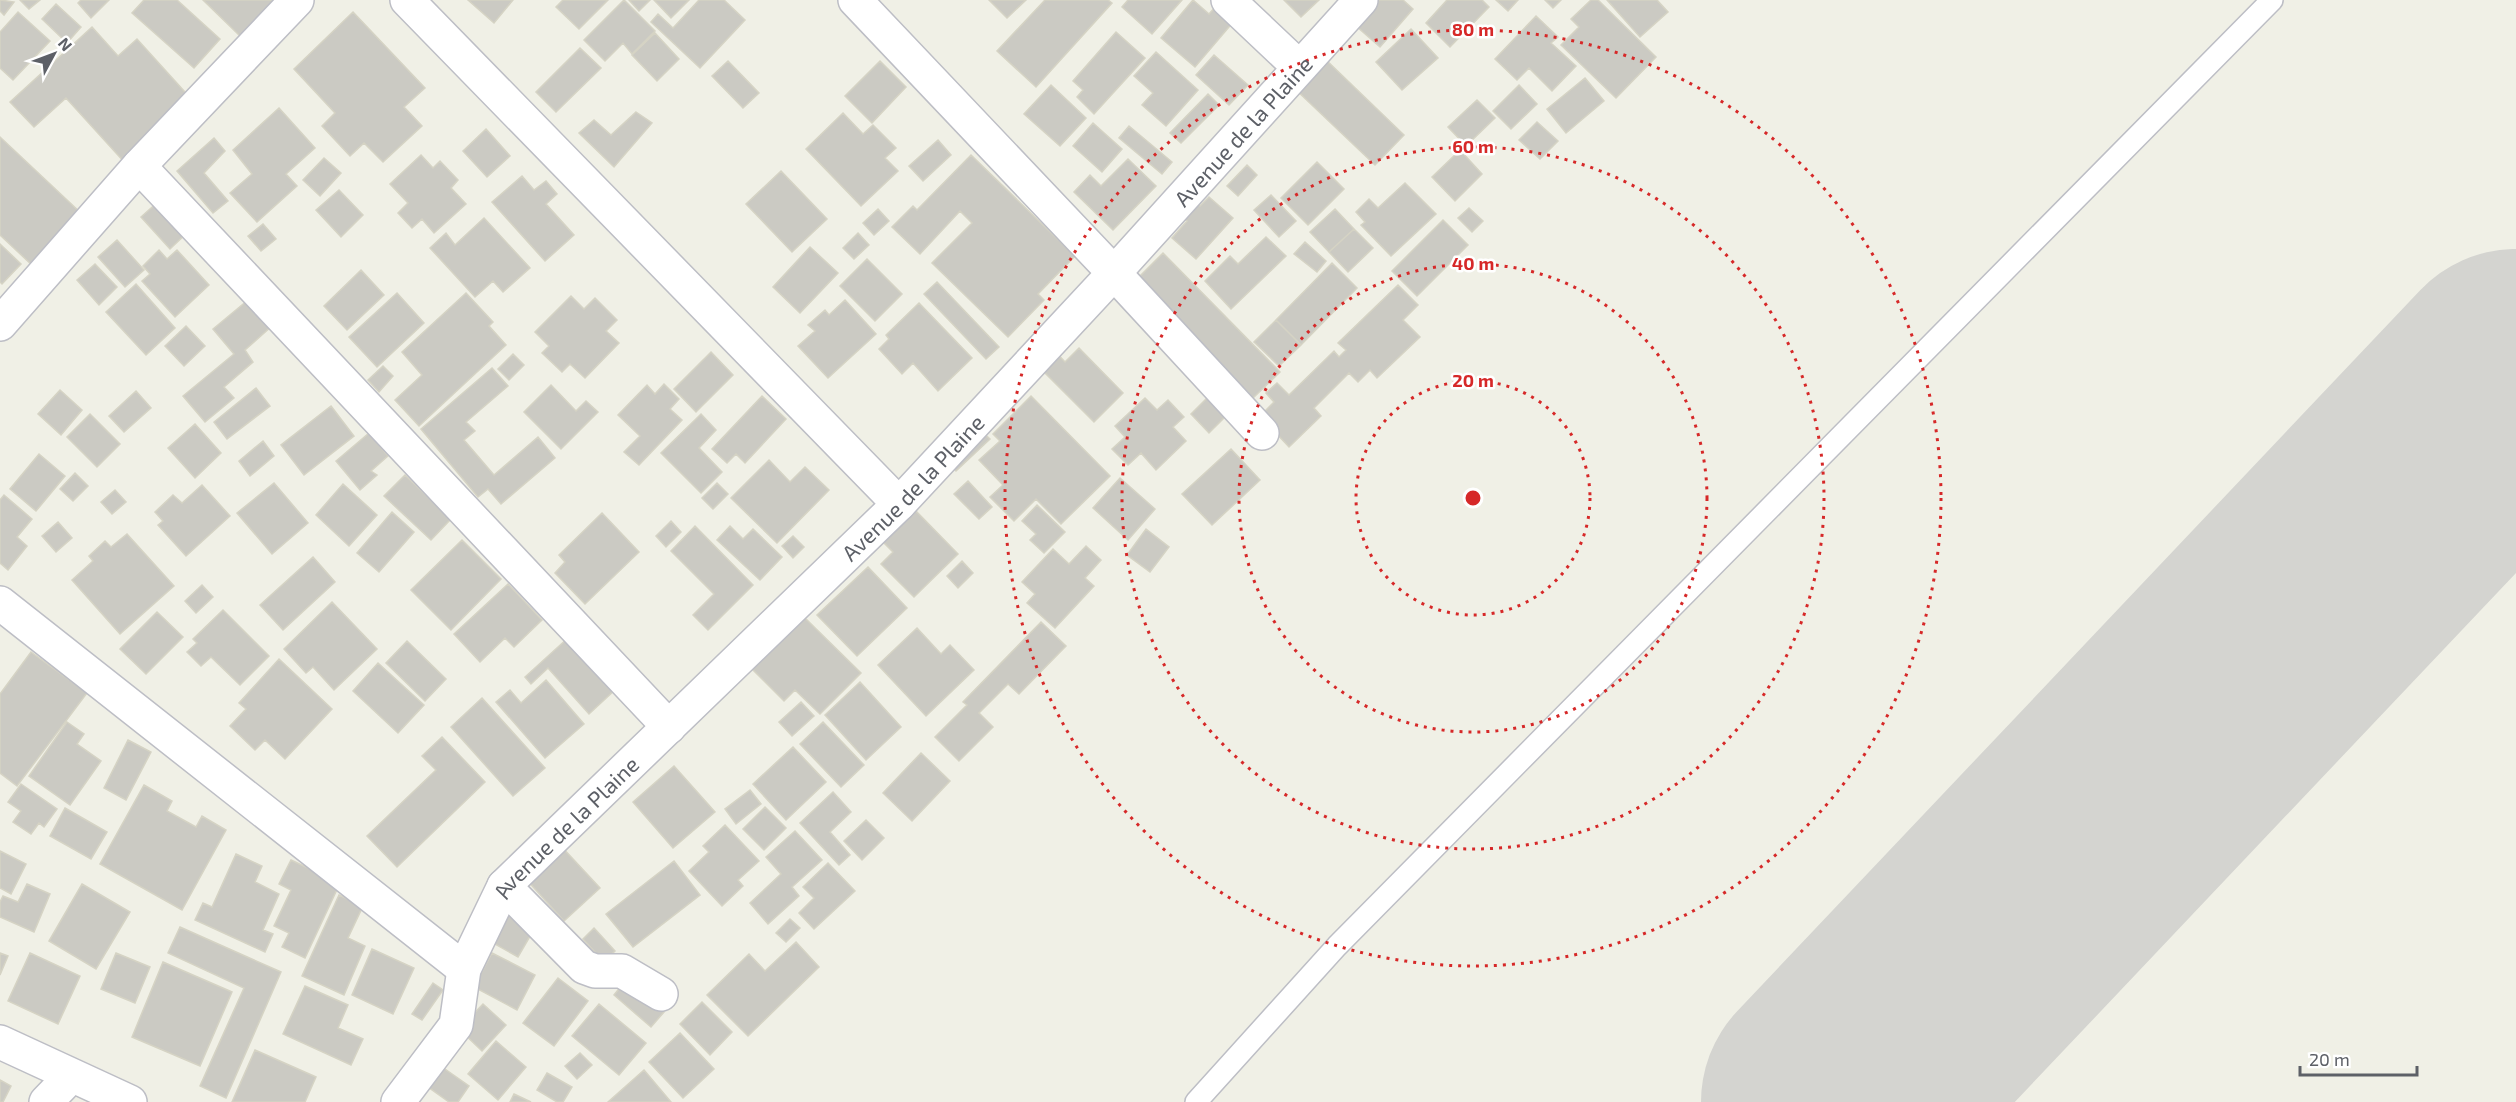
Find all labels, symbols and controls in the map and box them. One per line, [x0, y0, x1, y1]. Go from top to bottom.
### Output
text: 80 m [1452, 18, 1494, 40]
north arrow [24, 24, 84, 84]
text: N [55, 33, 77, 54]
street label: Avenue de la Plaine [1168, 50, 1317, 211]
text: 60 m [1452, 135, 1494, 157]
text: 40 m [1452, 252, 1494, 274]
text: 20 m [1452, 369, 1494, 391]
street label: Avenue de la Plaine [836, 409, 989, 566]
centre of rings [1463, 488, 1483, 508]
street label: Avenue de la Plaine [487, 750, 644, 902]
scale bar [2300, 1039, 2417, 1077]
text: 20 m [2309, 1048, 2350, 1070]

